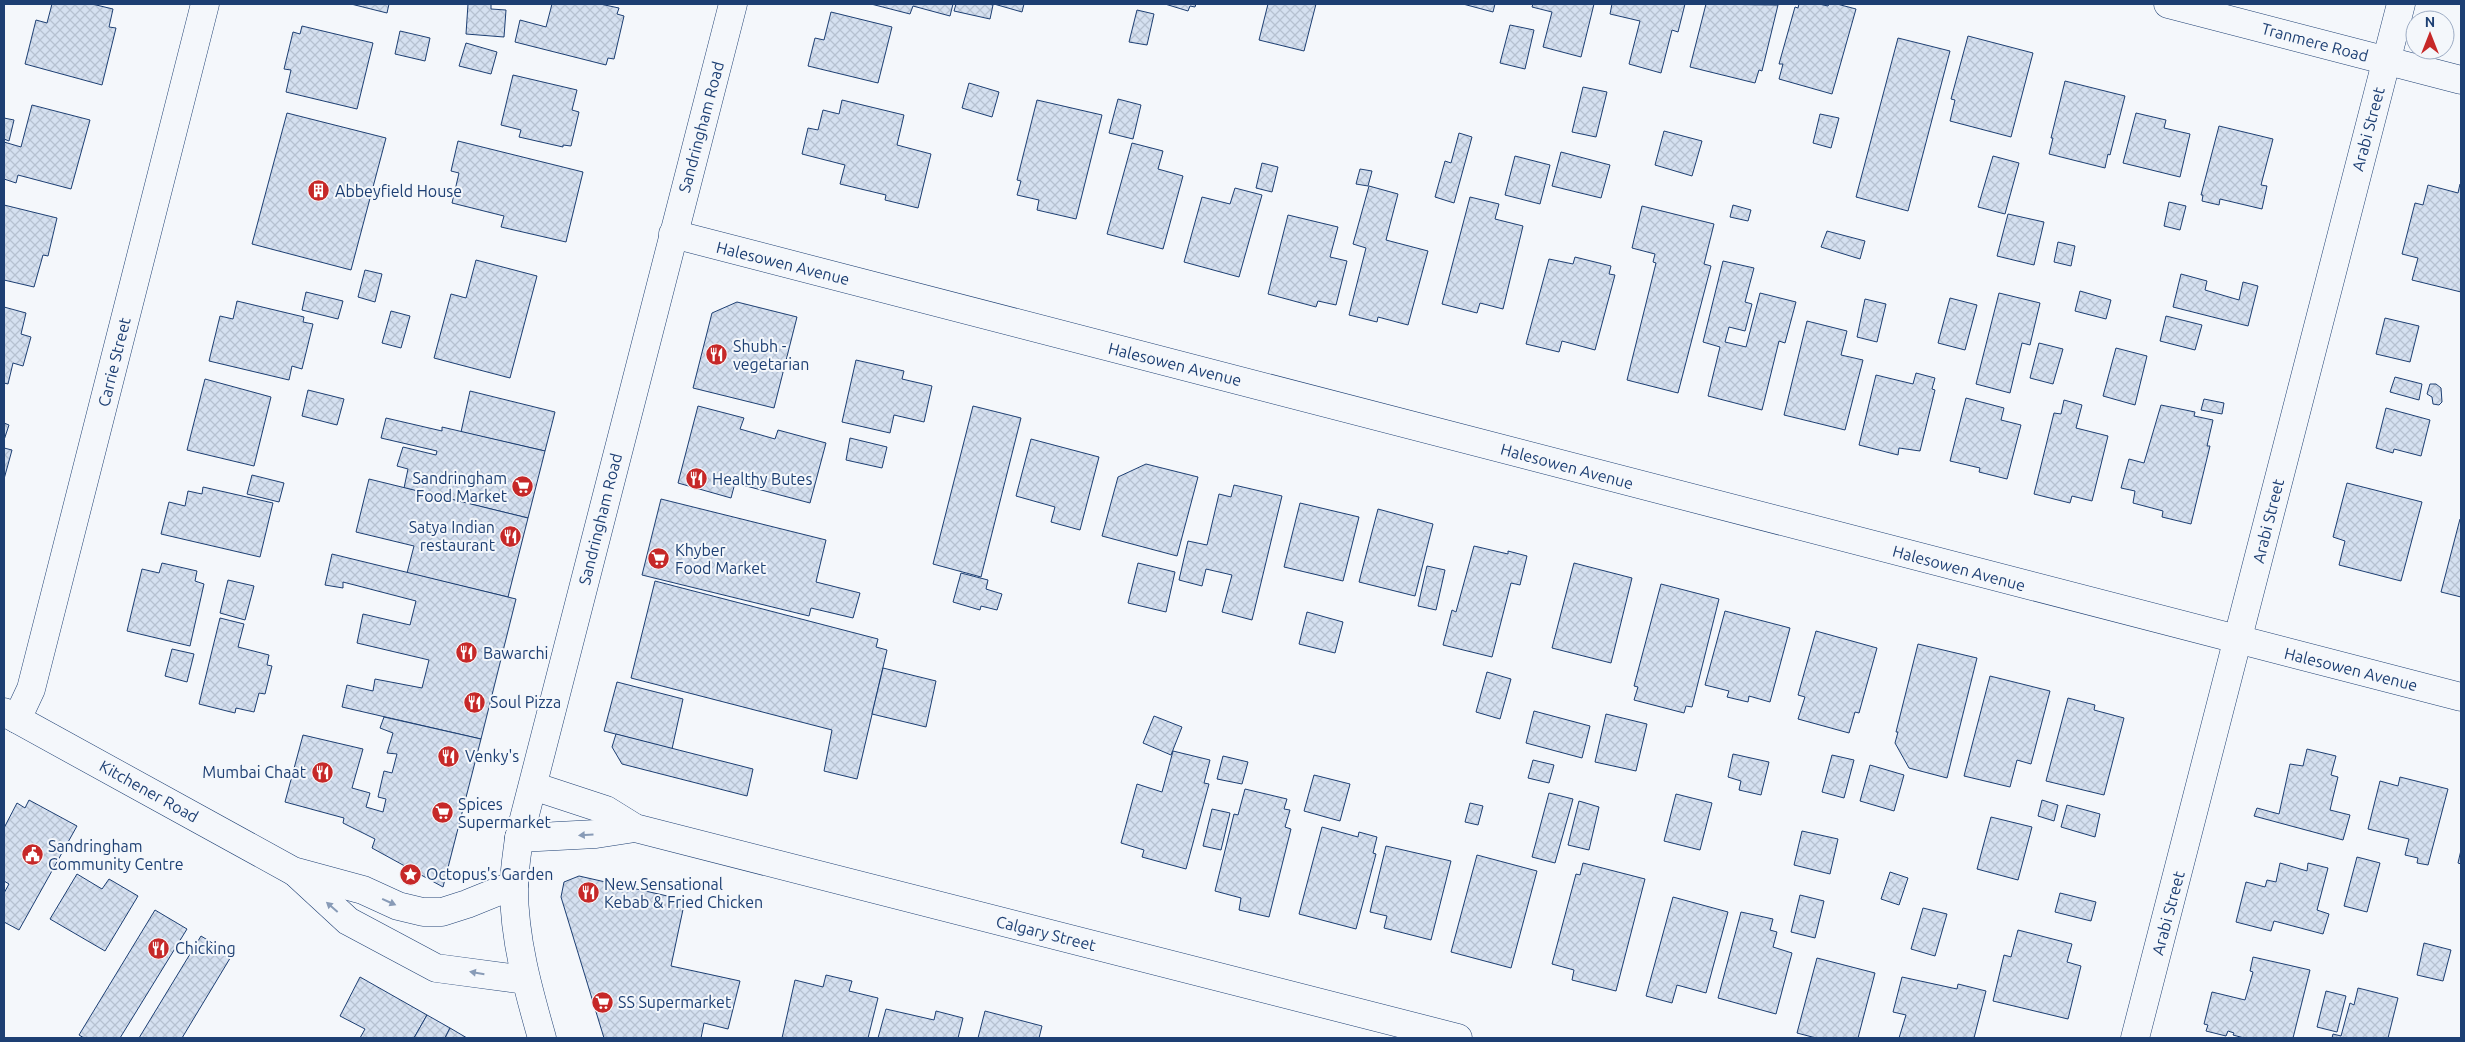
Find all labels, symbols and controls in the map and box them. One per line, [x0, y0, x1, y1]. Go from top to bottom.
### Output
north arrow [2405, 10, 2455, 60]
text: N [2425, 14, 2435, 30]
street label: Tranmere Road [2260, 19, 2370, 65]
street label: Sandringham Road [675, 59, 727, 195]
street label: Arabi Street [2348, 84, 2388, 173]
building icon: Abbeyfield House [307, 179, 331, 203]
place label: Abbeyfield House [335, 182, 462, 200]
street label: Halesowen Avenue [715, 238, 851, 288]
street label: Carrie Street [94, 315, 134, 408]
place label: Shubh - vegetarian [733, 337, 809, 373]
street label: Halesowen Avenue [1107, 339, 1243, 389]
restaurant icon: Shubh - vegetarian [705, 343, 729, 367]
street label: Halesowen Avenue [1499, 440, 1635, 492]
street label: Sandringham Road [575, 451, 625, 587]
restaurant icon: Healthy Butes [684, 467, 708, 491]
place label: Sandringham Food Market [412, 469, 508, 505]
place label: Healthy Butes [712, 470, 812, 488]
supermarket icon: Sandringham Food Market [511, 475, 535, 499]
street label: Arabi Street [2249, 476, 2287, 565]
place label: Satya Indian restaurant [409, 518, 496, 554]
restaurant icon: Satya Indian restaurant [499, 524, 523, 548]
place label: Khyber Food Market [675, 541, 767, 577]
street label: Halesowen Avenue [1891, 542, 2027, 594]
supermarket icon: Khyber Food Market [647, 547, 671, 571]
restaurant icon: Bawarchi [455, 641, 479, 665]
place label: Bawarchi [483, 644, 549, 662]
street label: Halesowen Avenue [2283, 644, 2419, 694]
restaurant icon: Soul Pizza [462, 690, 486, 714]
place label: Soul Pizza [490, 693, 561, 711]
restaurant icon: Venky's [437, 744, 461, 768]
place label: Venky's [465, 747, 519, 765]
street label: Kitchener Road [96, 756, 202, 826]
restaurant icon: Mumbai Chaat [310, 760, 334, 784]
place label: Mumbai Chaat [202, 763, 307, 781]
place label: Spices Supermarket [458, 795, 552, 831]
supermarket icon: Spices Supermarket [430, 801, 454, 825]
one-way arrow [578, 831, 594, 839]
place label: Sandringham Community Centre [48, 837, 184, 873]
public building icon: Sandringham Community Centre [20, 843, 44, 867]
place icon: Octopus's Garden [398, 862, 422, 886]
place label: Octopus's Garden [426, 865, 553, 883]
street label: Arabi Street [2148, 868, 2188, 957]
place label: New Sensational Kebab & Fried Chicken [604, 875, 763, 911]
restaurant icon: New Sensational Kebab & Fried Chicken [576, 881, 600, 905]
one-way arrow [382, 898, 396, 906]
one-way arrow [326, 902, 339, 913]
street label: Calgary Street [994, 912, 1098, 954]
restaurant icon: Chicking [147, 936, 171, 960]
place label: Chicking [175, 939, 236, 957]
one-way arrow [469, 969, 485, 977]
supermarket icon: SS Supermarket [590, 990, 614, 1014]
place label: SS Supermarket [618, 993, 732, 1011]

